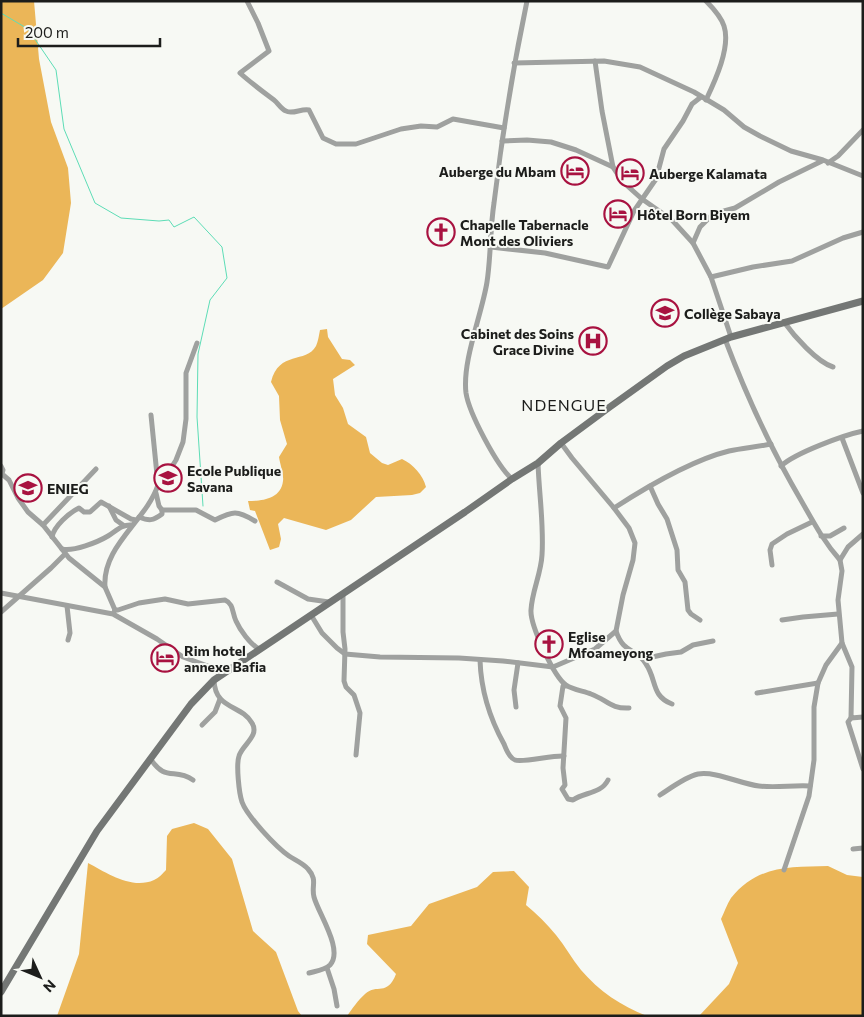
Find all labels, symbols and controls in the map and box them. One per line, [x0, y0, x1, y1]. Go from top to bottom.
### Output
scale bar [18, 15, 160, 47]
text: 200 m [25, 23, 69, 41]
hotel icon: Auberge du Mbam [560, 156, 590, 186]
hotel icon: Auberge Kalamata [615, 158, 645, 188]
place label: Auberge du Mbam [439, 163, 556, 180]
place label: Auberge Kalamata [649, 165, 767, 182]
hotel icon: Hôtel Born Biyem [603, 199, 633, 229]
place label: Hôtel Born Biyem [637, 206, 750, 223]
place label: Chapelle Tabernacle Mont des Oliviers [460, 216, 589, 249]
church icon: Chapelle Tabernacle Mont des Oliviers [426, 217, 456, 247]
school or university icon: Collège Sabaya [650, 298, 680, 328]
place label: Collège Sabaya [684, 305, 781, 322]
place label: Cabinet des Soins Grace Divine [461, 325, 574, 358]
hospital icon: Cabinet des Soins Grace Divine [578, 326, 608, 356]
district label: NDENGUE [521, 395, 607, 414]
place label: Ecole Publique Savana [187, 462, 281, 495]
school or university icon: Ecole Publique Savana [153, 463, 183, 493]
school or university icon: ENIEG [13, 473, 43, 503]
place label: ENIEG [47, 480, 89, 497]
place label: Eglise Mfoameyong [568, 628, 654, 661]
church icon: Eglise Mfoameyong [534, 629, 564, 659]
place label: Rim hotel annexe Bafia [184, 642, 266, 675]
hotel icon: Rim hotel annexe Bafia [150, 643, 180, 673]
north arrow [15, 952, 65, 1002]
text: N [40, 977, 59, 996]

